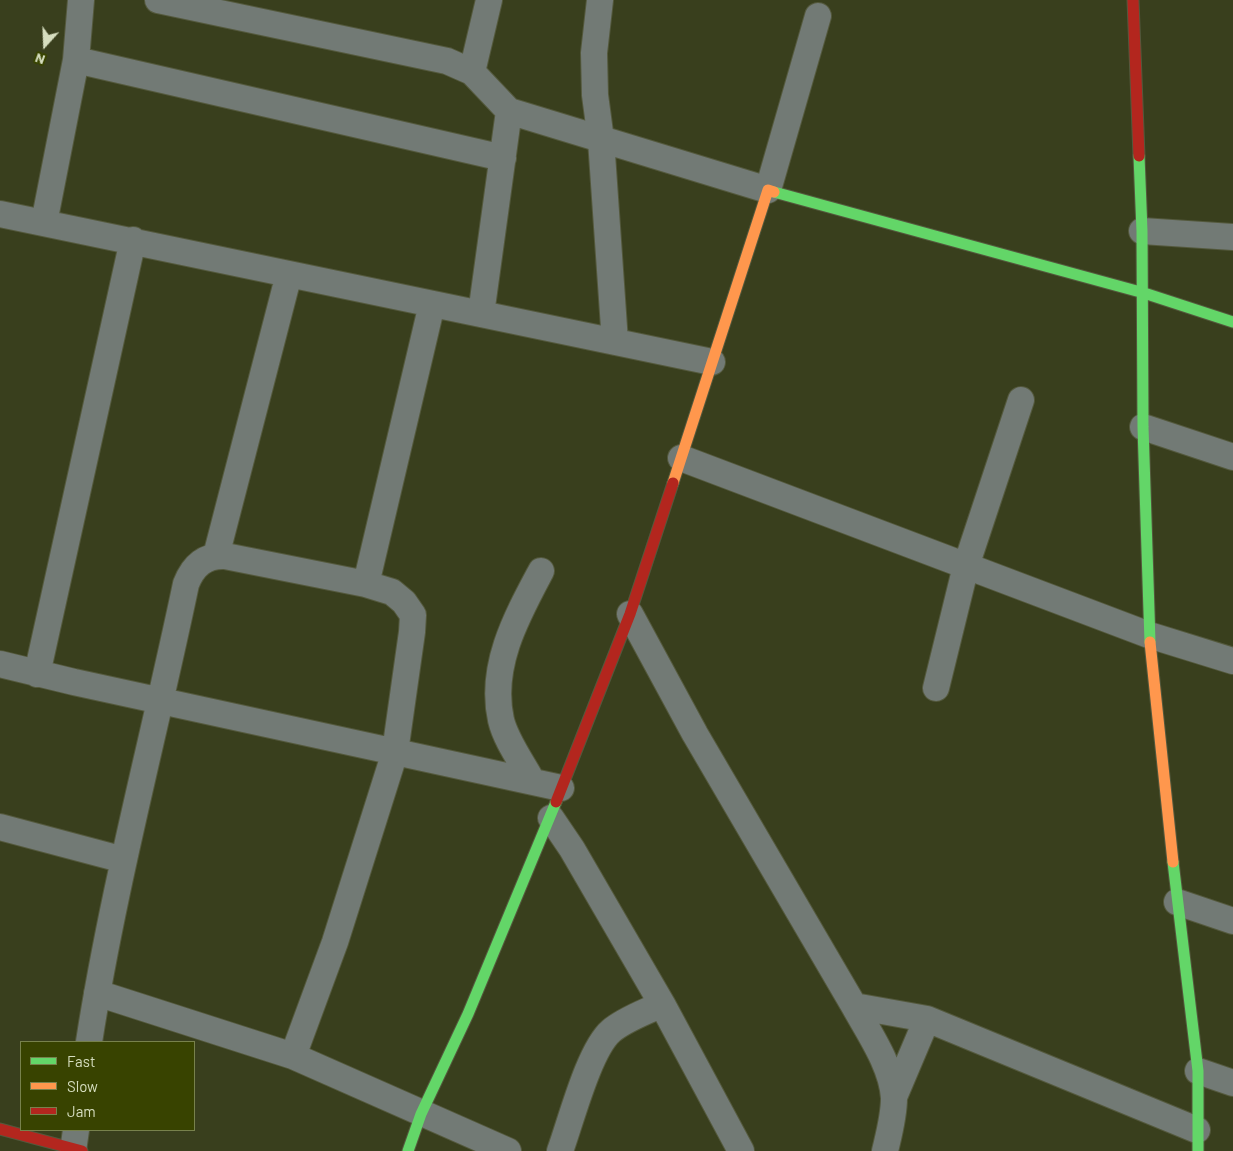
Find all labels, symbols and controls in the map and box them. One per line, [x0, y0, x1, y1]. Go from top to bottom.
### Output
north arrow [20, 20, 70, 70]
text: N [32, 50, 47, 69]
legend [20, 1041, 195, 1131]
text: Fast [67, 1052, 95, 1070]
text: Slow [67, 1077, 98, 1095]
text: Jam [67, 1102, 96, 1120]

